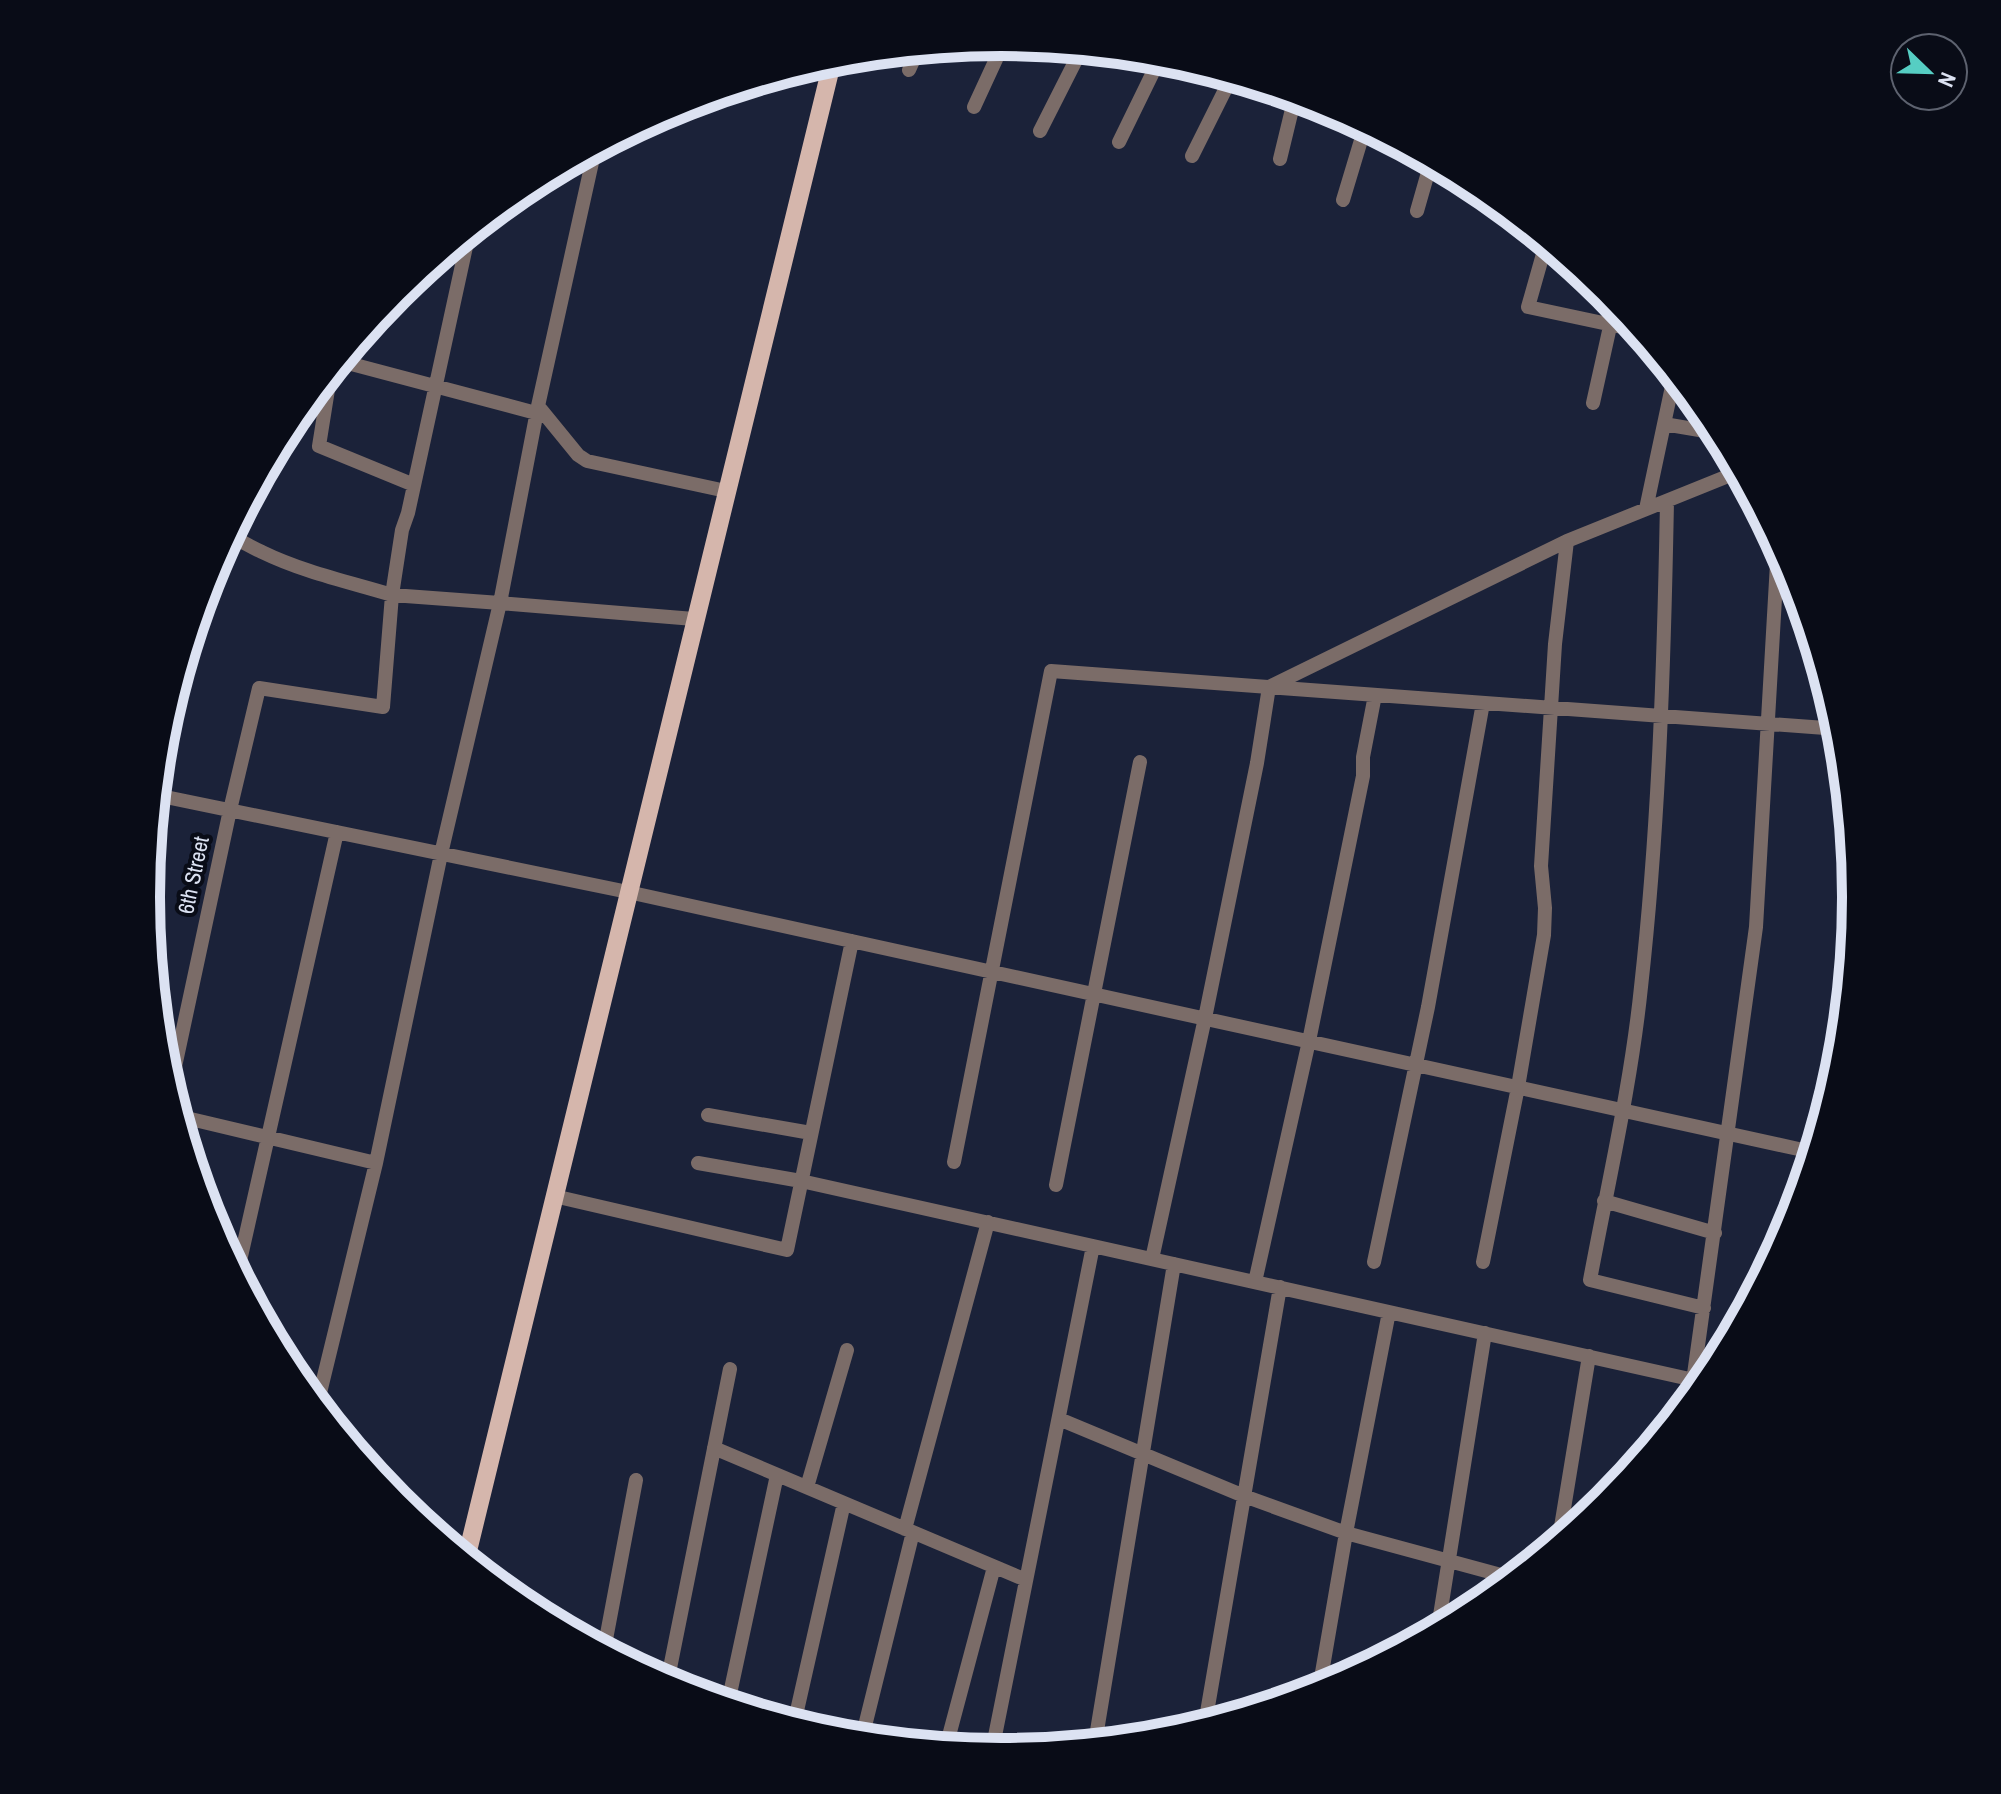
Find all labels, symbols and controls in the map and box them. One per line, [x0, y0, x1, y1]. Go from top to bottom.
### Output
north arrow [1889, 32, 1969, 112]
text: N [1931, 68, 1964, 92]
street label: 6th Street [170, 834, 216, 916]

